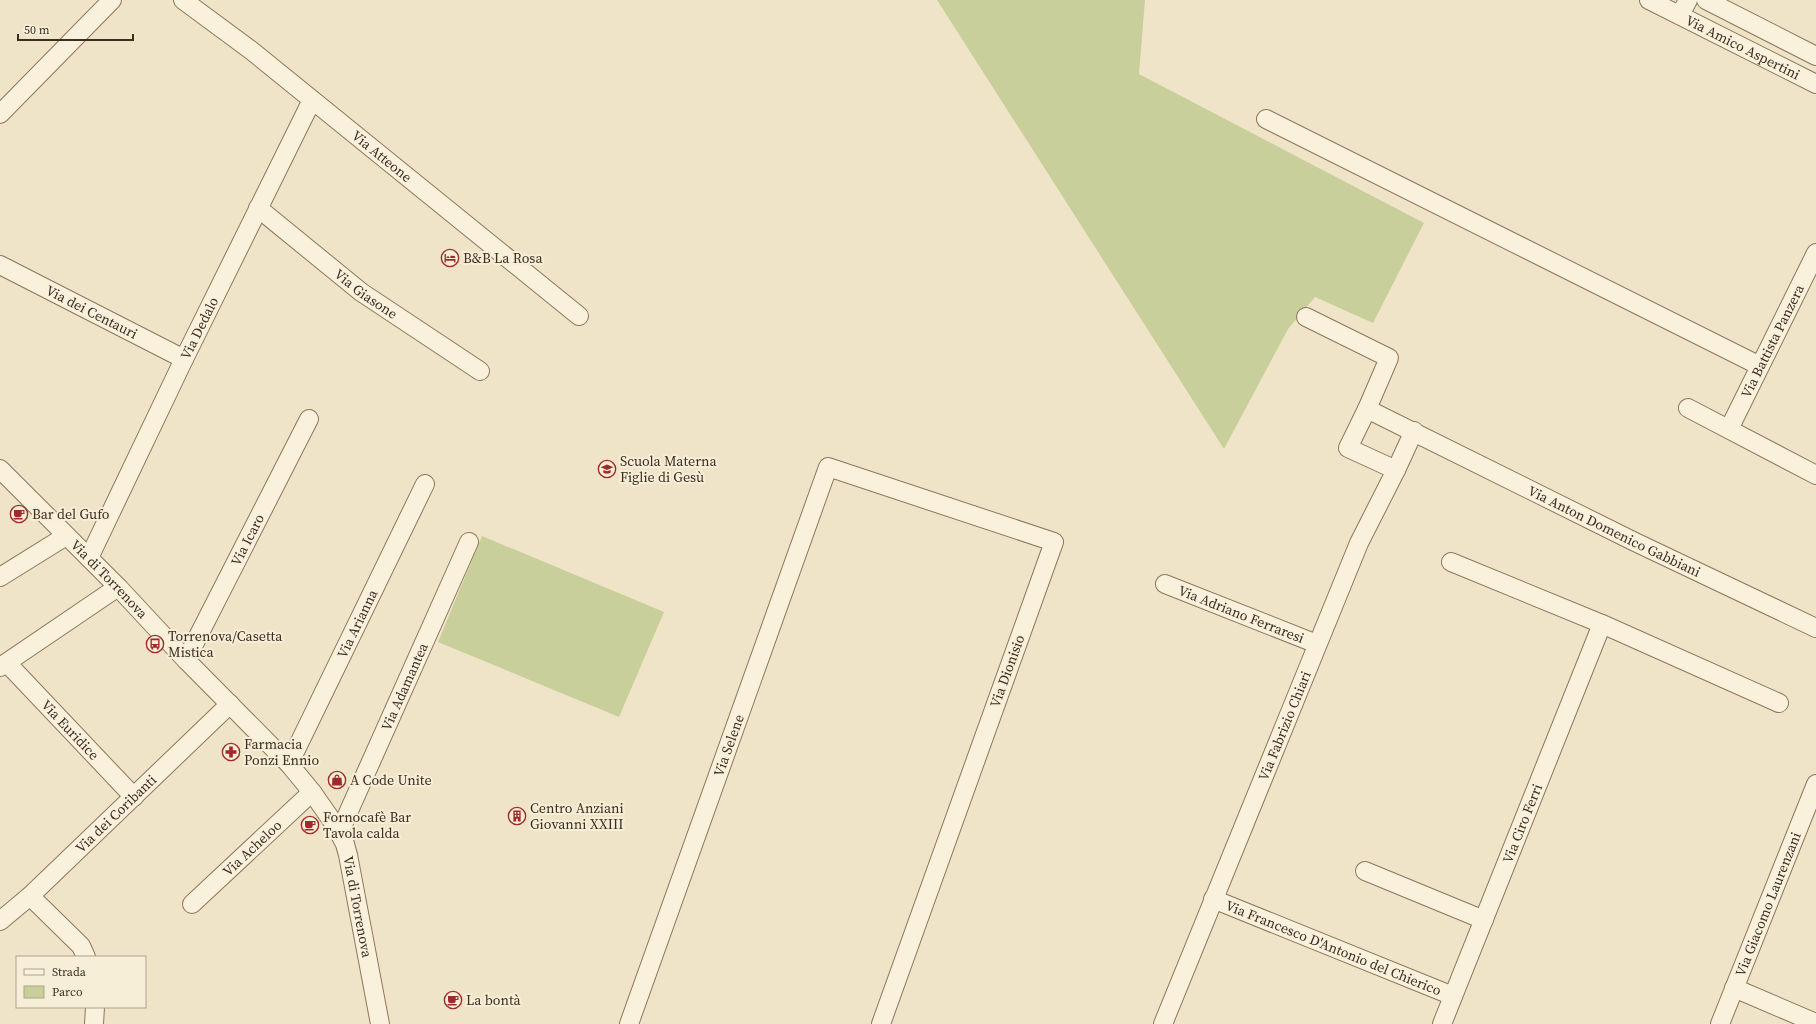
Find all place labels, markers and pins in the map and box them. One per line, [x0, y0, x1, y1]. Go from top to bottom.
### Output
hotel icon: B&B La Rosa [440, 248, 460, 268]
place label: B&B La Rosa [463, 248, 543, 268]
place label: Scuola Materna Figlie di Gesù [620, 451, 718, 487]
school or university icon: Scuola Materna Figlie di Gesù [597, 459, 617, 479]
cafe icon: Bar del Gufo [9, 504, 29, 524]
place label: Bar del Gufo [32, 504, 110, 524]
place label: Torrenova/Casetta Mistica [168, 626, 283, 662]
bus stop icon: Torrenova/Casetta Mistica [145, 634, 165, 654]
place label: Farmacia Ponzi Ennio [244, 734, 320, 770]
pharmacy icon: Farmacia Ponzi Ennio [221, 742, 241, 762]
shop icon: A Code Unite [327, 770, 347, 790]
place label: A Code Unite [350, 770, 432, 790]
place label: Centro Anziani Giovanni XXIII [530, 798, 624, 834]
building icon: Centro Anziani Giovanni XXIII [507, 806, 527, 826]
place label: Fornocafè Bar Tavola calda [323, 807, 411, 843]
cafe icon: Fornocafè Bar Tavola calda [300, 815, 320, 835]
cafe icon: La bontà [443, 990, 463, 1010]
place label: La bontà [466, 990, 521, 1010]

